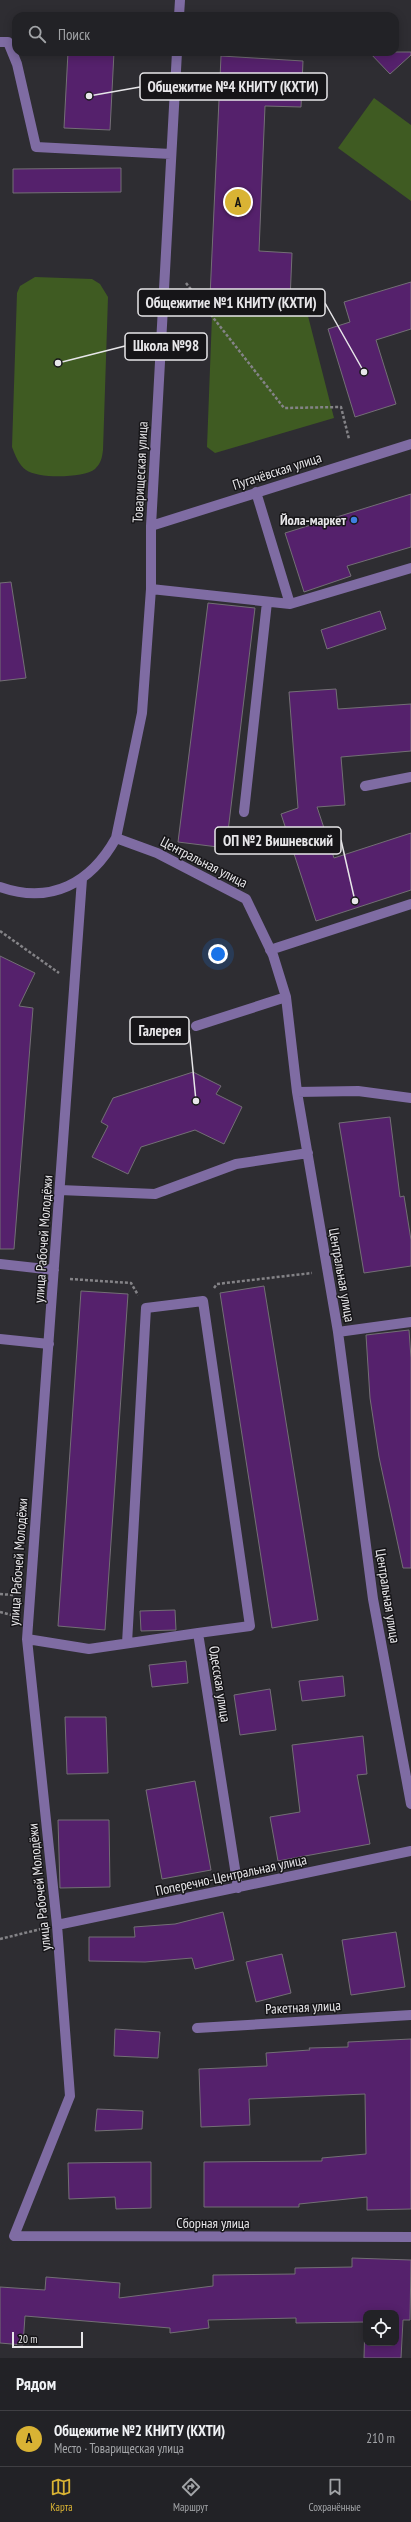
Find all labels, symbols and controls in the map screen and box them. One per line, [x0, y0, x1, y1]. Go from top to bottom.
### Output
search box [12, 12, 399, 56]
icon: search [26, 23, 48, 45]
text: Поиск [58, 25, 90, 44]
callout: Общежитие №4 КНИТУ (КХТИ) [140, 73, 327, 100]
text: Общежитие №4 КНИТУ (КХТИ) [147, 77, 319, 96]
pin: A [225, 187, 251, 217]
callout: Общежитие №1 КНИТУ (КХТИ) [138, 289, 325, 316]
text: Общежитие №1 КНИТУ (КХТИ) [145, 293, 317, 312]
callout: Школа №98 [125, 333, 207, 360]
text: Школа №98 [133, 336, 199, 355]
street label: Товарищеская улица [128, 421, 152, 523]
street label: Пугачёвская улица [230, 448, 324, 494]
place label: Йола-маркет [280, 511, 346, 529]
marker: Йола-маркет [349, 515, 359, 525]
callout: ОП №2 Вишневский [215, 827, 341, 854]
text: ОП №2 Вишневский [223, 831, 333, 850]
street label: Центральная улица [158, 832, 250, 892]
your location [208, 944, 228, 964]
callout: Галерея [130, 1017, 189, 1044]
text: Галерея [139, 1021, 181, 1040]
street label: улица Рабочей Молодёжи [30, 1175, 56, 1303]
street label: Центральная улица [325, 1227, 359, 1323]
street label: улица Рабочей Молодёжи [5, 1498, 31, 1626]
street label: Центральная улица [372, 1548, 404, 1644]
street label: Одесская улица [205, 1645, 235, 1723]
street label: улица Рабочей Молодёжи [23, 1822, 55, 1952]
street label: Поперечно-Центральная улица [154, 1850, 308, 1900]
street label: Ракетная улица [265, 1996, 341, 2018]
street label: Сборная улица [176, 2214, 250, 2232]
map controls [363, 2310, 399, 2346]
button: locate [363, 2310, 399, 2346]
scale bar [12, 2330, 83, 2349]
text: 20 m [18, 2332, 37, 2346]
text: Рядом [16, 2373, 56, 2395]
text: Общежитие №2 КНИТУ (КХТИ) [54, 2421, 225, 2440]
text: A [26, 2430, 32, 2447]
text: 210 m [366, 2430, 395, 2447]
text: Место · Товарищеская улица [54, 2440, 184, 2457]
tab: Карта [50, 2476, 73, 2514]
tab: Маршрут [173, 2476, 208, 2514]
tab: Сохранённые [308, 2476, 361, 2514]

